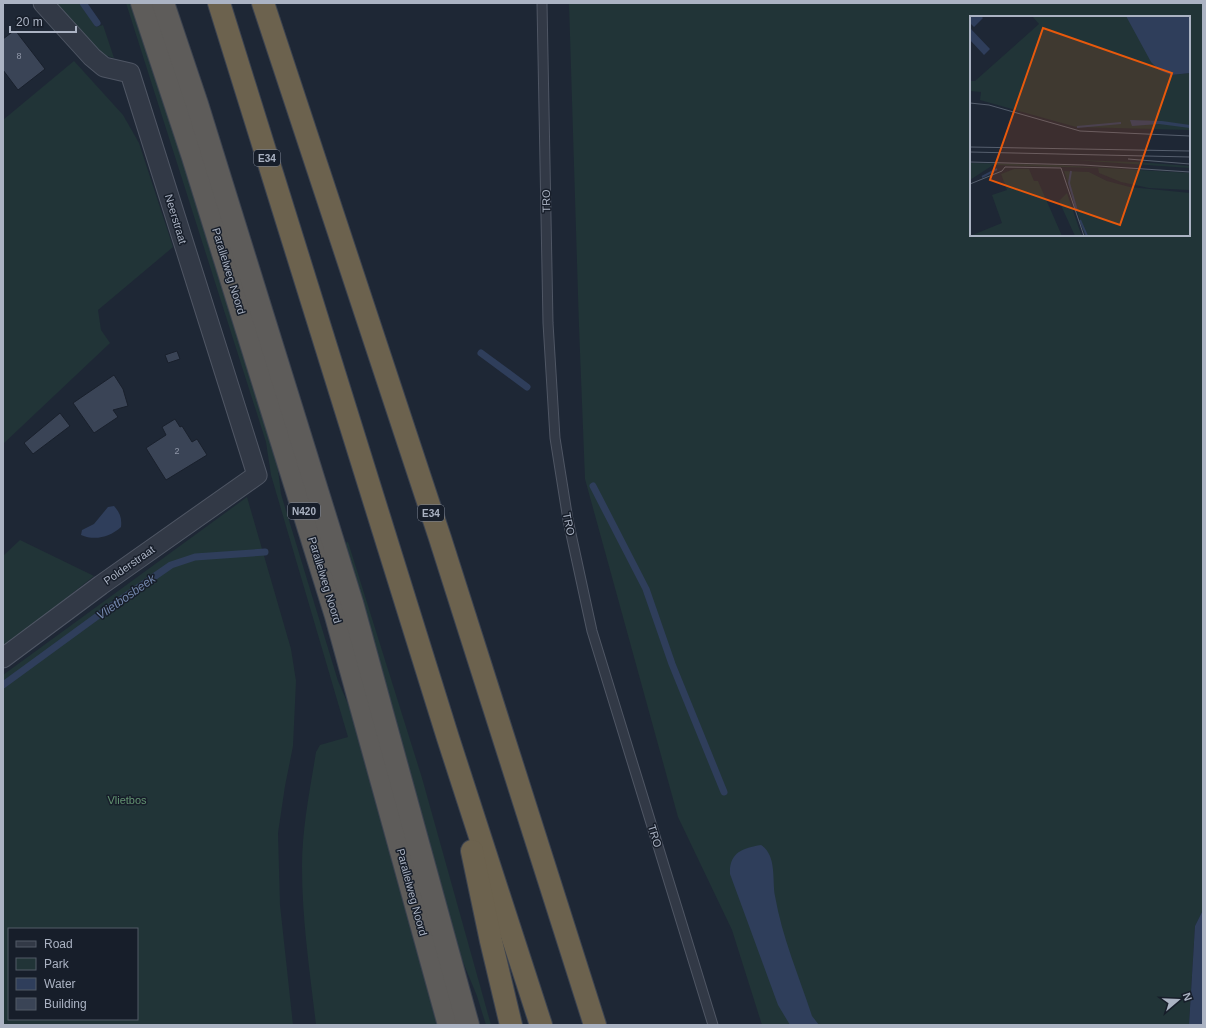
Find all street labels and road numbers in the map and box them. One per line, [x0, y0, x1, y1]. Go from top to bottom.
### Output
road number: E34 [254, 150, 280, 166]
street label: TRO [540, 189, 552, 213]
street label: Neerstraat [163, 193, 189, 245]
street label: Parallelweg Noord [210, 226, 248, 316]
road number: N420 [288, 503, 320, 519]
road number: E34 [418, 505, 444, 521]
street label: TRO [561, 511, 577, 537]
street label: Parallelweg Noord [306, 535, 344, 625]
street label: Polderstraat [101, 543, 157, 587]
street label: TRO [646, 823, 664, 849]
street label: Parallelweg Noord [395, 847, 429, 937]

